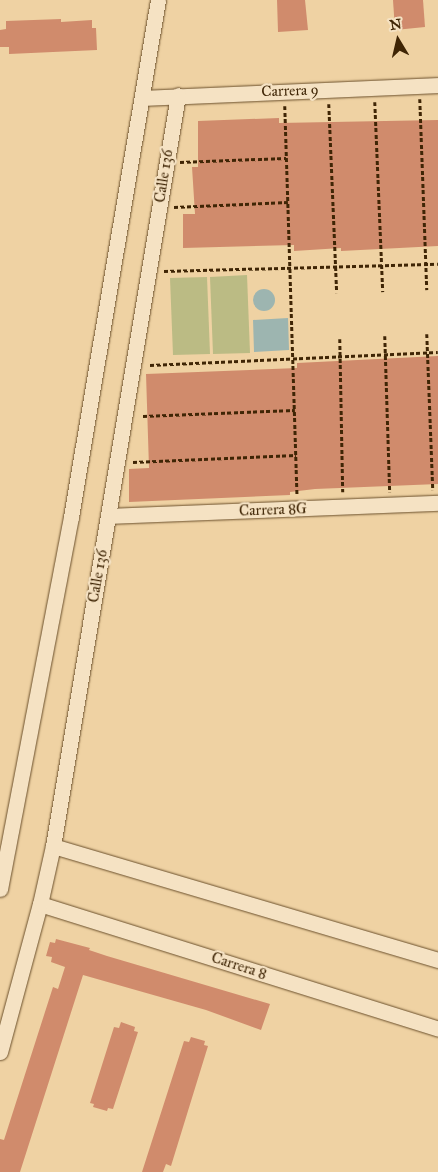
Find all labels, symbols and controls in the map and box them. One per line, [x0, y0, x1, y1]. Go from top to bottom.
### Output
north arrow [373, 15, 423, 65]
text: N [388, 15, 403, 34]
street label: Carrera 9 [261, 81, 319, 101]
street label: Calle 136 [151, 148, 177, 204]
street label: Carrera 8G [239, 500, 307, 520]
street label: Calle 136 [84, 548, 112, 604]
street label: Carrera 8 [209, 949, 269, 983]

